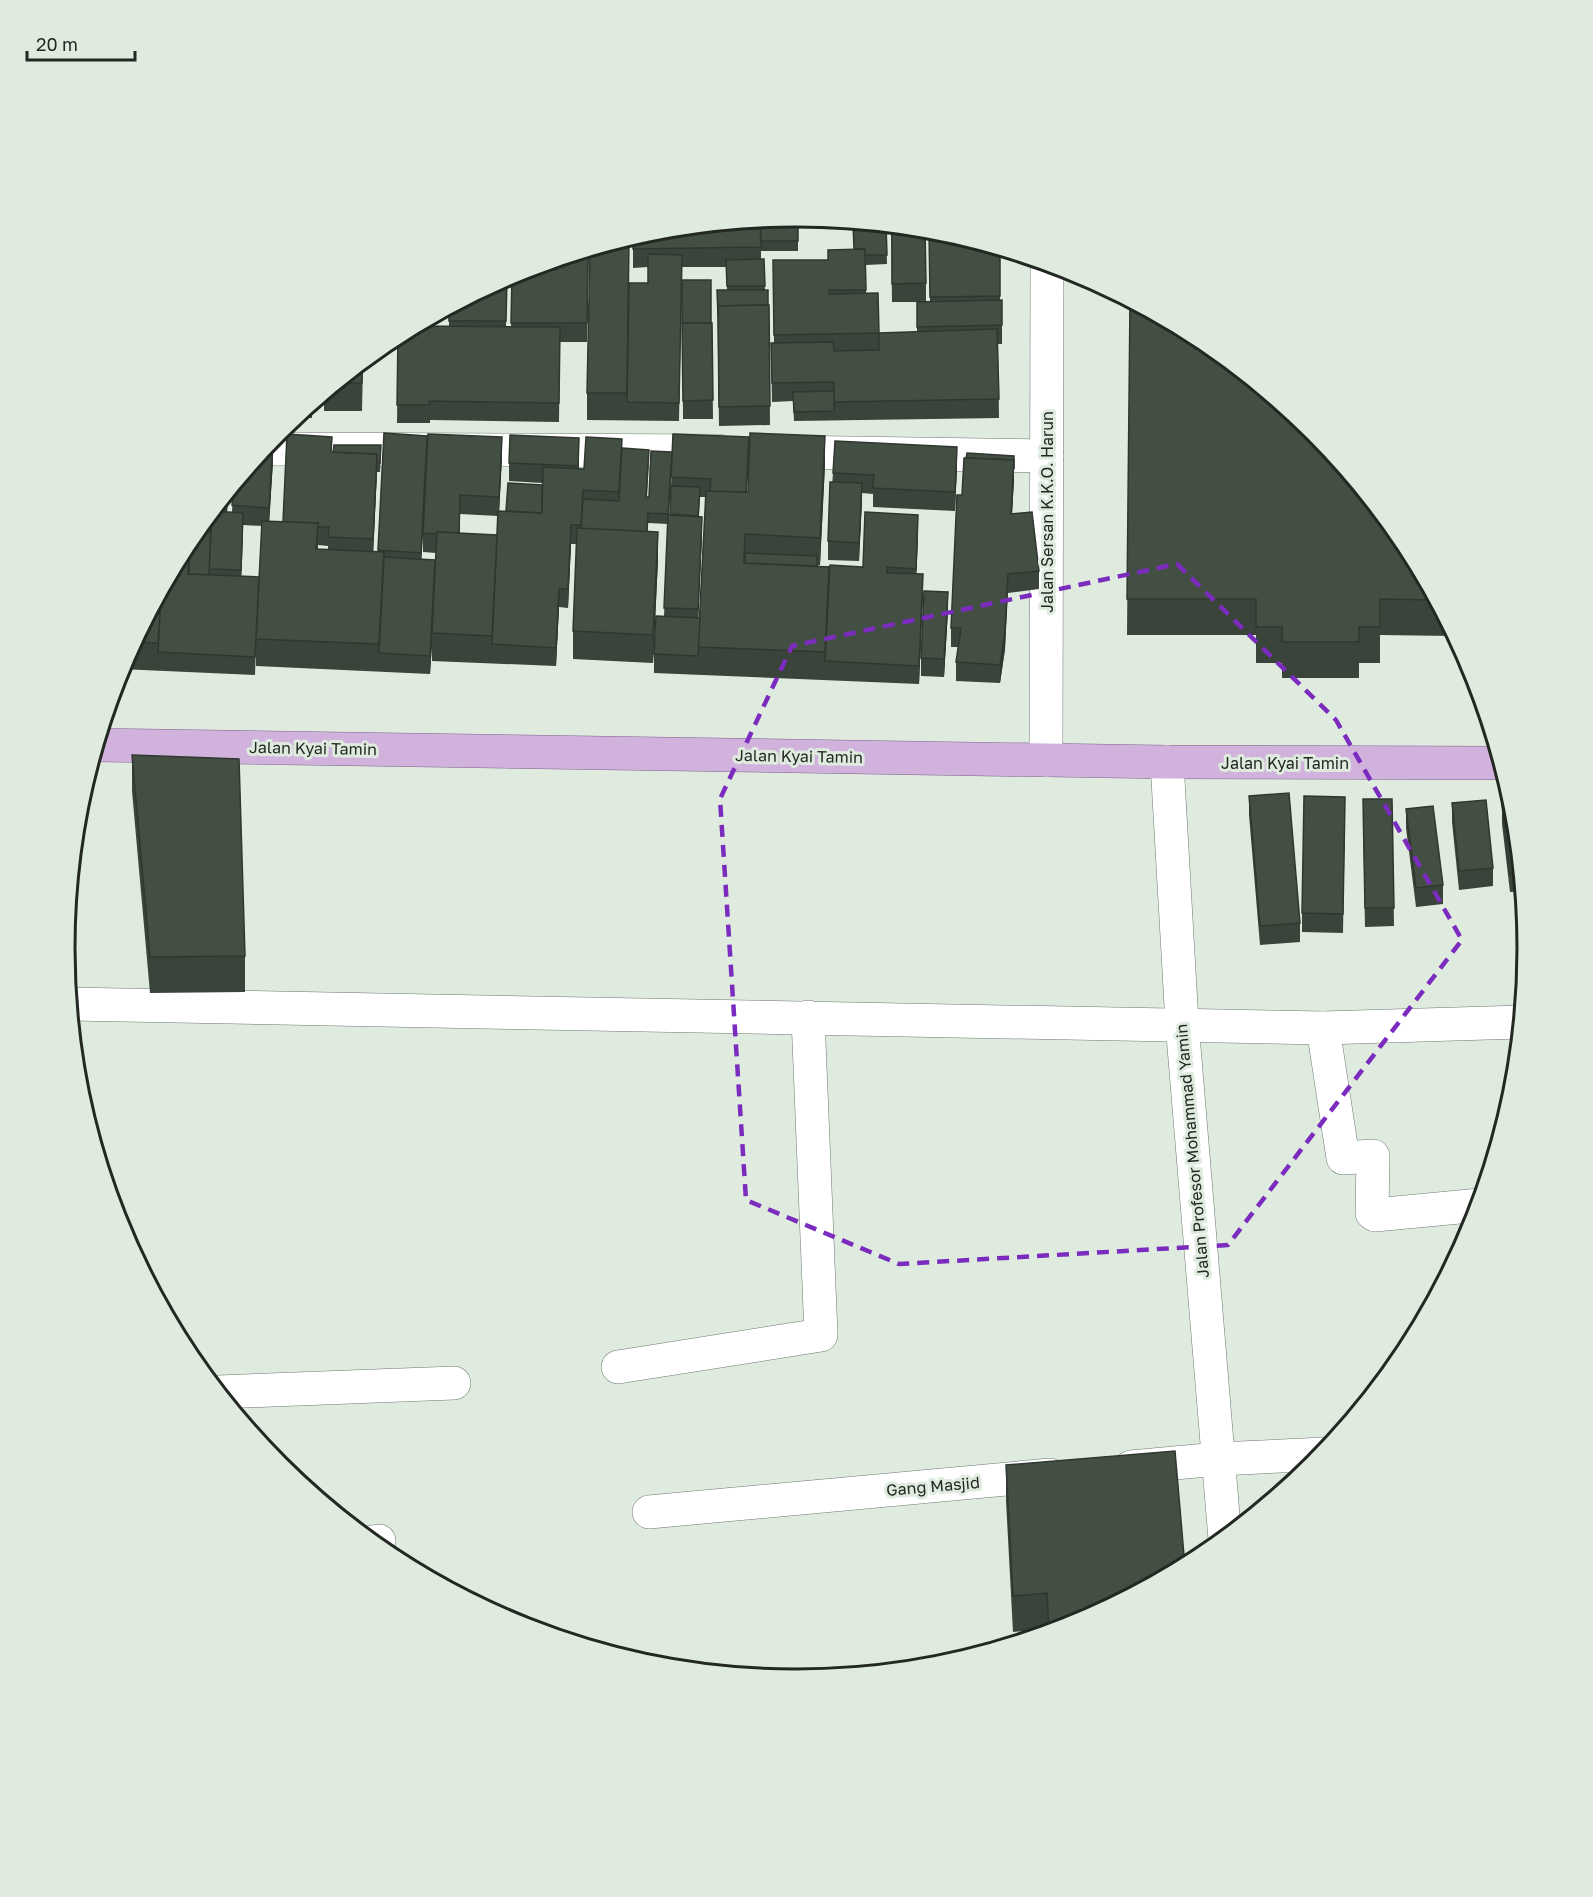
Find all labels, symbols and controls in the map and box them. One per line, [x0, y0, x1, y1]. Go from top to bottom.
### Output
scale bar [27, 24, 135, 62]
text: 20 m [36, 33, 78, 55]
street label: Jalan Sersan K.K.O. Harun [1037, 411, 1057, 613]
street label: Jalan Kyai Tamin [249, 737, 377, 759]
street label: Jalan Kyai Tamin [735, 745, 863, 767]
street label: Jalan Kyai Tamin [1221, 753, 1349, 773]
street label: Jalan Profesor Mohammad Yamin [1171, 1023, 1213, 1279]
street label: Gang Masjid [885, 1472, 981, 1500]

